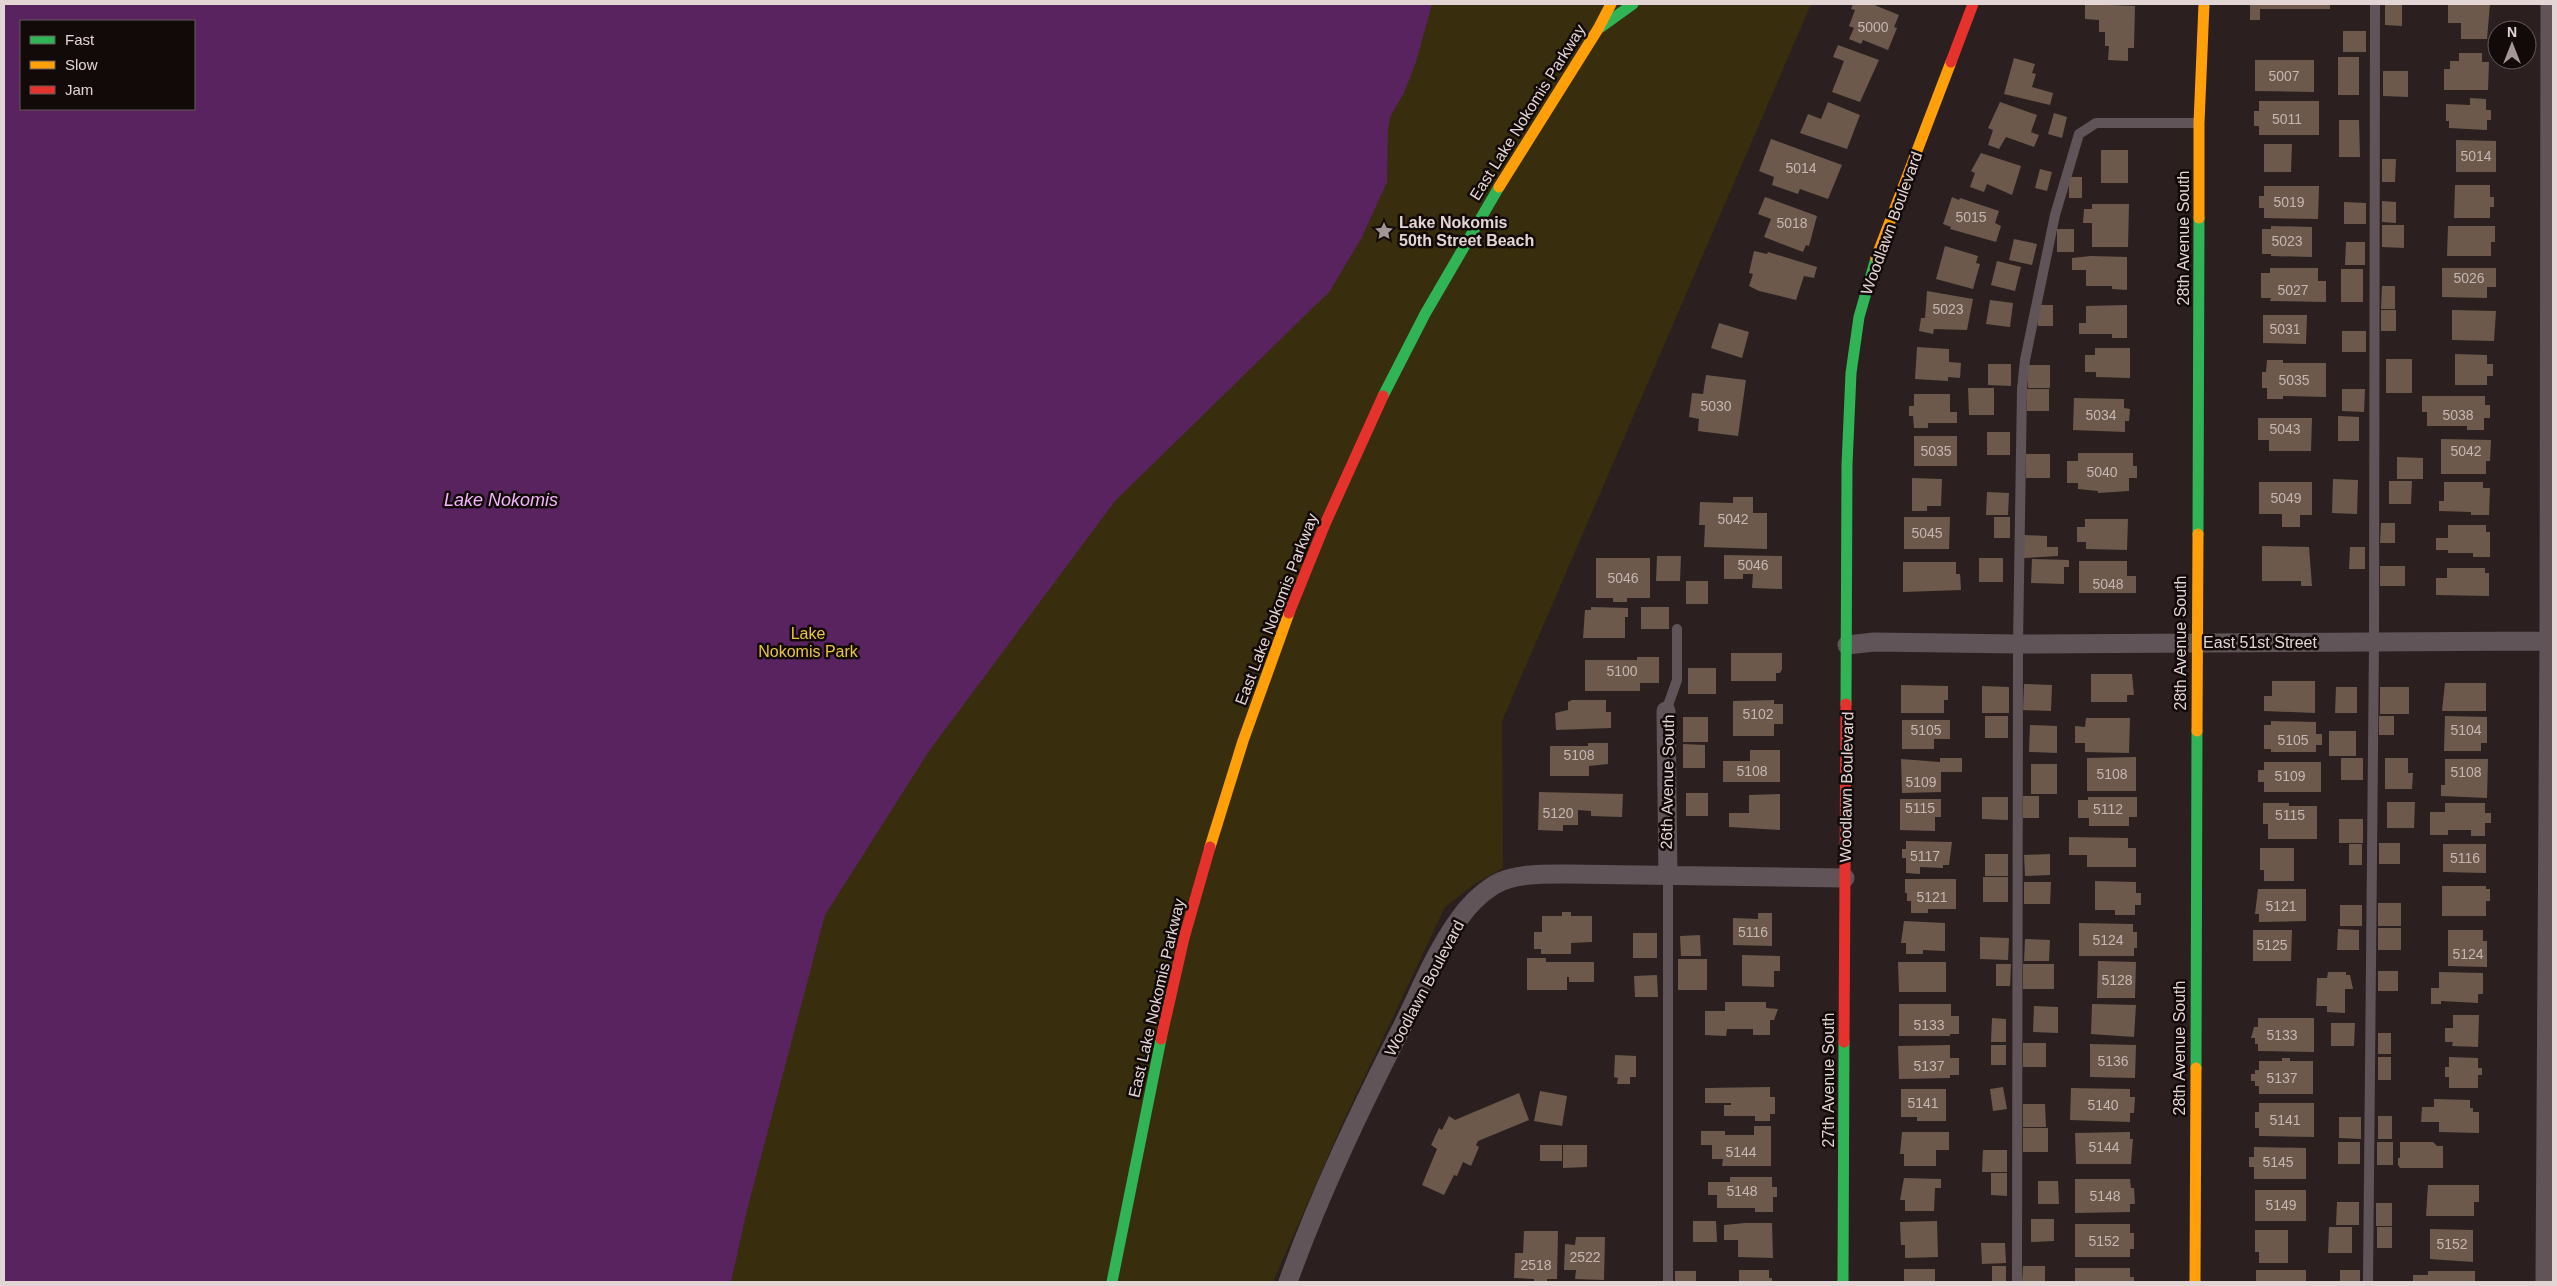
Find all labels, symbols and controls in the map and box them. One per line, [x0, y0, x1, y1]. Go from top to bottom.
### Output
house number: 5000 [1857, 19, 1889, 35]
legend [20, 20, 195, 110]
north arrow [2487, 20, 2537, 70]
street label: East Lake Nokomis Parkway [1466, 21, 1589, 203]
text: N [2507, 24, 2517, 40]
text: Fast [65, 31, 95, 48]
text: Slow [65, 56, 98, 73]
house number: 5007 [2268, 68, 2300, 84]
text: Jam [65, 81, 93, 98]
house number: 5011 [2272, 111, 2302, 127]
house number: 5014 [2460, 148, 2492, 164]
street label: Woodlawn Boulevard [1858, 149, 1925, 297]
house number: 5014 [1785, 160, 1817, 176]
street label: 28th Avenue South [2175, 171, 2192, 305]
house number: 5019 [2273, 194, 2305, 210]
house number: 5015 [1955, 209, 1987, 225]
place label: Lake Nokomis 50th Street Beach [1399, 214, 1534, 249]
house number: 5018 [1776, 215, 1808, 231]
place icon: Lake Nokomis 50th Street Beach [1373, 220, 1395, 242]
house number: 5023 [2271, 233, 2303, 249]
house number: 5026 [2453, 270, 2485, 286]
house number: 5027 [2277, 282, 2309, 298]
house number: 5023 [1932, 301, 1964, 317]
house number: 5031 [2269, 321, 2301, 337]
house number: 5035 [2278, 372, 2310, 388]
house number: 5030 [1700, 398, 1732, 414]
house number: 5034 [2085, 407, 2117, 423]
house number: 5038 [2442, 407, 2474, 423]
house number: 5043 [2269, 421, 2301, 437]
house number: 5035 [1920, 443, 1952, 459]
house number: 5042 [2450, 443, 2482, 459]
house number: 5040 [2086, 464, 2118, 480]
water label: Lake Nokomis [444, 490, 558, 510]
house number: 5049 [2270, 490, 2302, 506]
street label: East Lake Nokomis Parkway [1232, 511, 1321, 707]
house number: 5042 [1717, 511, 1749, 527]
house number: 5045 [1911, 525, 1943, 541]
house number: 5046 [1737, 557, 1769, 573]
house number: 5046 [1607, 570, 1639, 586]
house number: 5048 [2092, 576, 2124, 592]
street label: 28th Avenue South [2172, 576, 2189, 710]
park label: Lake Nokomis Park [758, 625, 859, 660]
street label: East 51st Street [2203, 634, 2317, 651]
house number: 5100 [1606, 663, 1638, 679]
house number: 5102 [1742, 706, 1774, 722]
street label: Woodlawn Boulevard [1837, 711, 1856, 863]
street label: 26th Avenue South [1658, 714, 1677, 850]
house number: 5105 [1910, 722, 1942, 738]
house number: 5104 [2450, 722, 2482, 738]
house number: 5105 [2277, 732, 2309, 748]
house number: 5108 [1563, 747, 1595, 763]
house number: 5108 [1736, 763, 1768, 779]
house number: 5108 [2450, 764, 2482, 780]
house number: 5108 [2096, 766, 2128, 782]
house number: 5109 [2274, 768, 2306, 784]
house number: 5109 [1905, 774, 1937, 790]
house number: 5115 [1905, 800, 1935, 816]
house number: 5112 [2093, 801, 2123, 817]
house number: 5120 [1542, 805, 1574, 821]
house number: 5115 [2275, 807, 2305, 823]
house number: 5117 [1910, 848, 1940, 864]
house number: 5116 [2450, 850, 2480, 866]
house number: 5121 [1916, 889, 1948, 905]
street label: East Lake Nokomis Parkway [1125, 897, 1188, 1099]
house number: 5121 [2265, 898, 2297, 914]
street label: Woodlawn Boulevard [1382, 918, 1467, 1059]
house number: 5116 [1738, 924, 1768, 940]
house number: 5124 [2092, 932, 2124, 948]
house number: 5125 [2256, 937, 2288, 953]
house number: 5124 [2452, 946, 2484, 962]
house number: 5128 [2101, 972, 2133, 988]
street label: 28th Avenue South [2171, 981, 2188, 1115]
street label: 27th Avenue South [1820, 1013, 1837, 1147]
house number: 5133 [1913, 1017, 1945, 1033]
house number: 5133 [2266, 1027, 2298, 1043]
house number: 5136 [2097, 1053, 2129, 1069]
house number: 5137 [1913, 1058, 1945, 1074]
house number: 5137 [2266, 1070, 2298, 1086]
house number: 5141 [1907, 1095, 1939, 1111]
house number: 5140 [2087, 1097, 2119, 1113]
house number: 5141 [2269, 1112, 2301, 1128]
house number: 5144 [2088, 1139, 2120, 1155]
house number: 5144 [1725, 1144, 1757, 1160]
house number: 5145 [2262, 1154, 2294, 1170]
house number: 5148 [1726, 1183, 1758, 1199]
house number: 5148 [2089, 1188, 2121, 1204]
house number: 5149 [2265, 1197, 2297, 1213]
house number: 5152 [2088, 1233, 2120, 1249]
house number: 5152 [2436, 1236, 2468, 1252]
house number: 2522 [1569, 1249, 1601, 1265]
house number: 2518 [1520, 1257, 1552, 1273]

